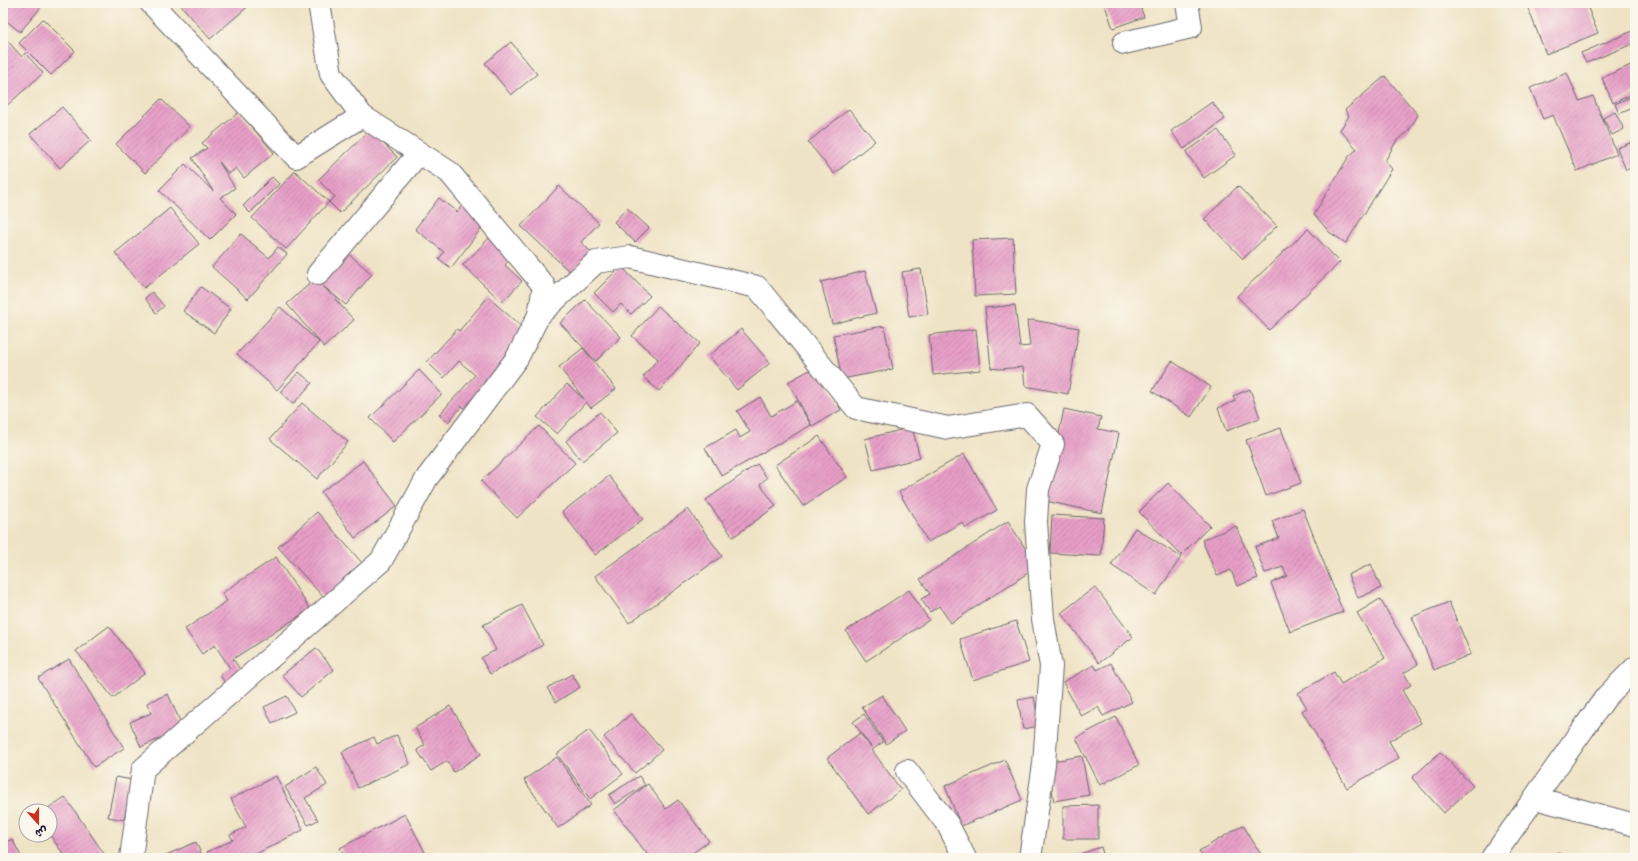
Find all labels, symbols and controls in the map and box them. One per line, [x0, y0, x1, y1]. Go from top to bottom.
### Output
north arrow [18, 803, 58, 843]
text: ش [32, 821, 49, 840]

